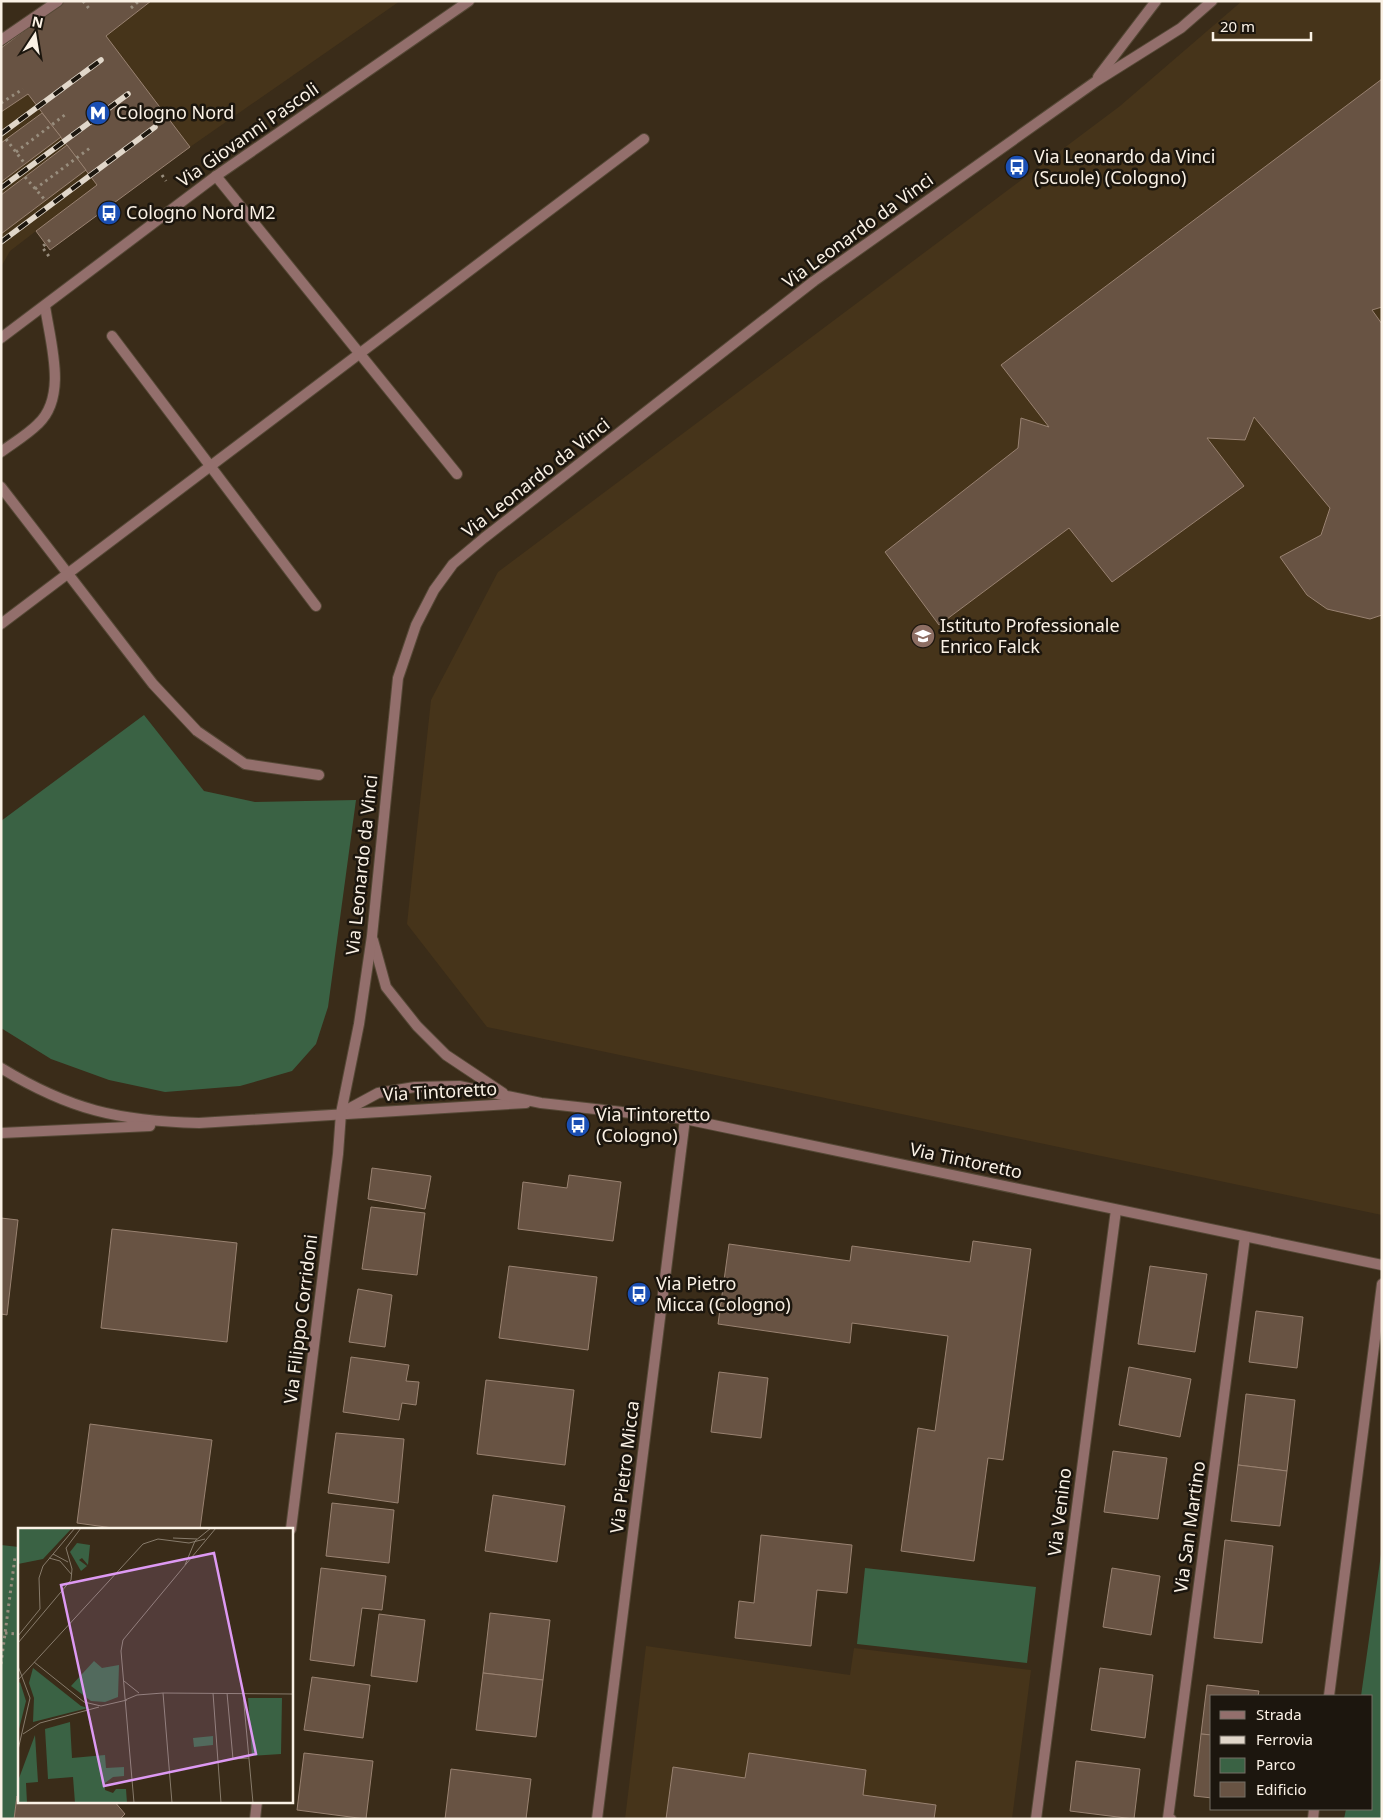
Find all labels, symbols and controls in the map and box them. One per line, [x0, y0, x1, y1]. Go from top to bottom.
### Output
north arrow [10, 10, 60, 60]
scale bar [1213, 10, 1310, 42]
text: N [30, 11, 45, 32]
text: 20 m [1220, 16, 1255, 36]
street label: Via Giovanni Pascoli [172, 76, 323, 192]
metro station icon: Cologno Nord [85, 100, 111, 126]
place label: Cologno Nord [116, 100, 234, 124]
place label: Via Leonardo da Vinci (Scuole) (Cologno) [1034, 144, 1215, 189]
bus stop icon: Via Leonardo da Vinci (Scuole) (Cologno) [1004, 154, 1030, 180]
street label: Via Leonardo da Vinci [777, 167, 938, 293]
bus stop icon: Cologno Nord M2 [96, 200, 122, 226]
place label: Cologno Nord M2 [126, 200, 276, 224]
street label: Via Leonardo da Vinci [457, 412, 614, 542]
place label: Istituto Professionale Enrico Falck [940, 613, 1120, 658]
school or university icon: Istituto Professionale Enrico Falck [910, 623, 936, 649]
street label: Via Leonardo da Vinci [340, 773, 382, 956]
street label: Via Tintoretto [382, 1076, 498, 1106]
place label: Via Tintoretto (Cologno) [596, 1102, 711, 1147]
bus stop icon: Via Tintoretto (Cologno) [565, 1112, 591, 1138]
street label: Via Tintoretto [908, 1136, 1025, 1184]
street label: Via Filippo Corridoni [278, 1233, 322, 1405]
place label: Via Pietro Micca (Cologno) [656, 1271, 791, 1316]
bus stop icon: Via Pietro Micca (Cologno) [626, 1281, 652, 1307]
street label: Via Pietro Micca [604, 1399, 644, 1535]
street label: Via San Martino [1168, 1459, 1210, 1594]
street label: Via Venino [1042, 1466, 1076, 1557]
inset map [18, 1528, 292, 1802]
legend [1210, 1695, 1373, 1810]
text: Strada [1256, 1704, 1302, 1724]
text: Ferrovia [1256, 1729, 1313, 1749]
text: Parco [1256, 1754, 1296, 1774]
text: Edificio [1256, 1779, 1307, 1799]

